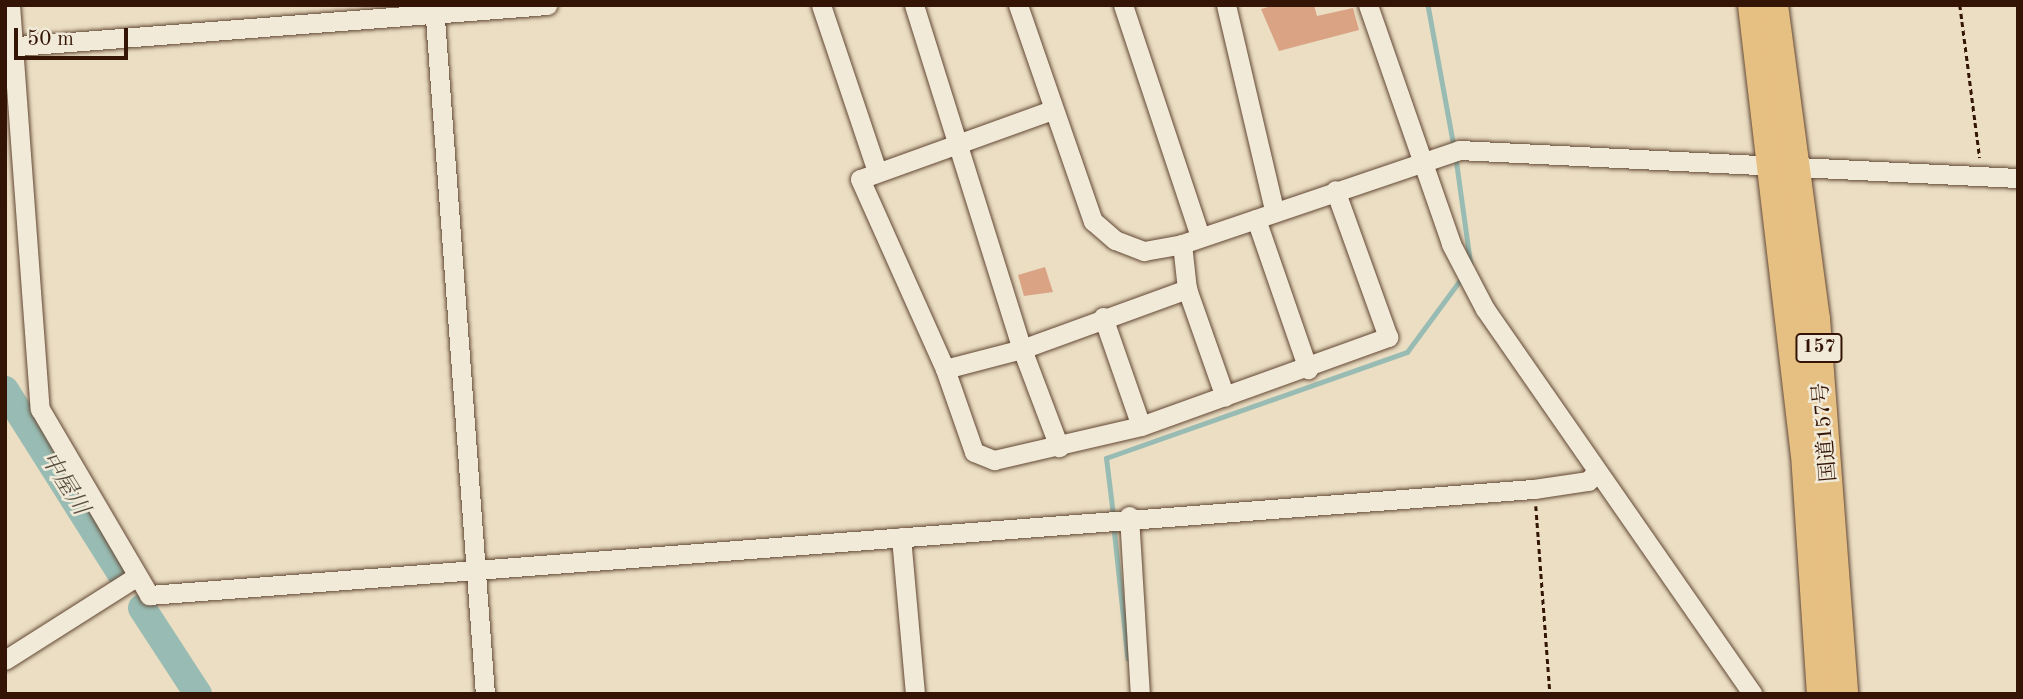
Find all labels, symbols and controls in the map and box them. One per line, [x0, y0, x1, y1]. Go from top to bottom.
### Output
scale bar [18, 14, 131, 58]
text: 50 m [27, 29, 74, 50]
road number: 157 [1794, 332, 1843, 364]
street label: 国道157号 [1809, 381, 1843, 483]
water label: 中屋川 [34, 447, 94, 521]

